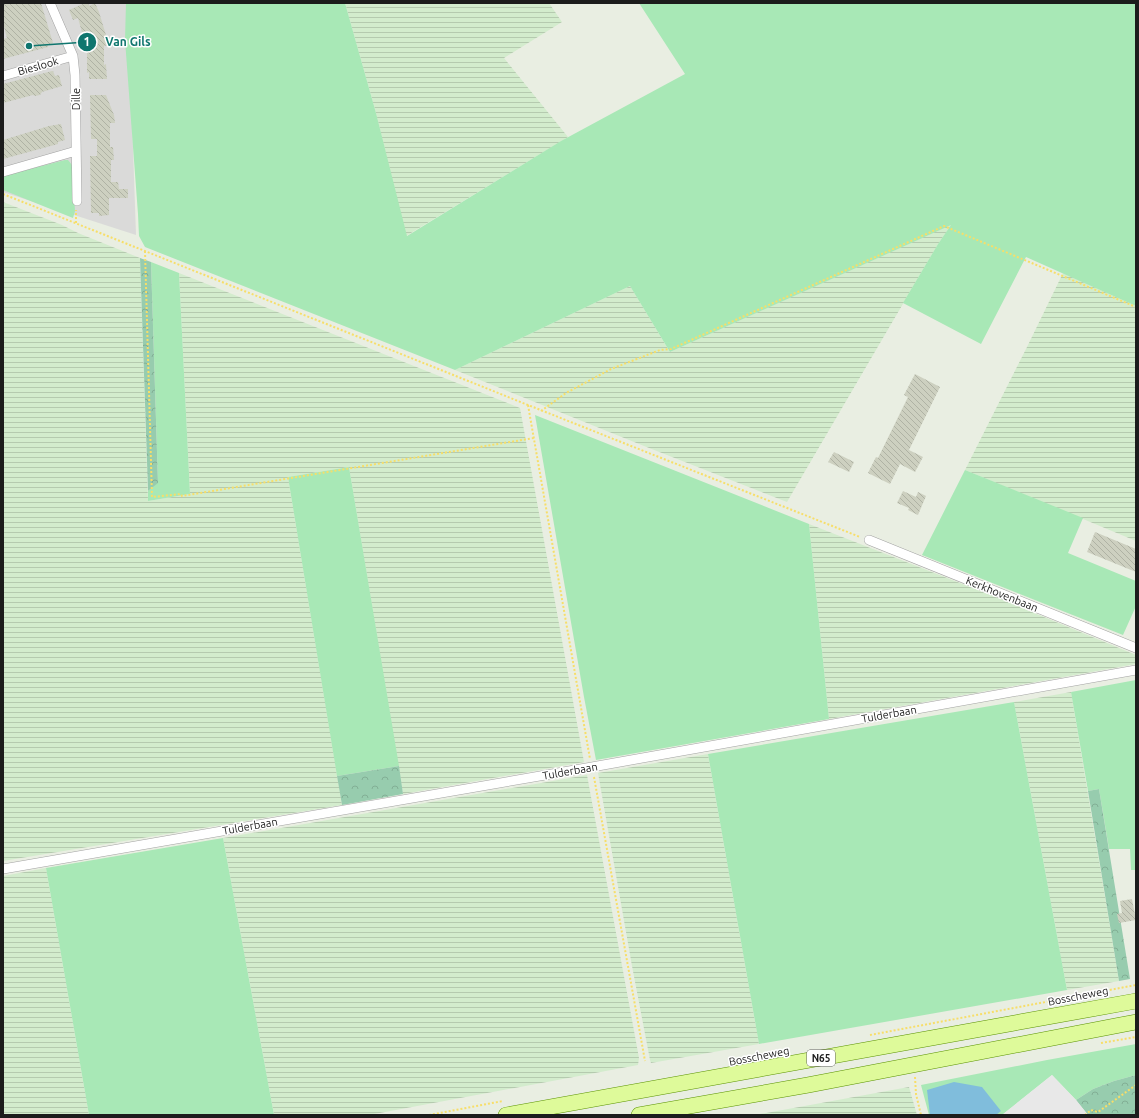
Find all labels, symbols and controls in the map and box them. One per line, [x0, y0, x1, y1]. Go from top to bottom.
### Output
callout: Van Gils [77, 30, 158, 54]
text: 1 [84, 35, 90, 48]
text: Van Gils [105, 35, 151, 48]
street label: Bieslook [16, 54, 60, 78]
street label: Dille [70, 88, 82, 110]
street label: Kerkhovenbaan [964, 574, 1040, 614]
street label: Tulderbaan [861, 703, 917, 725]
street label: Tulderbaan [542, 760, 598, 782]
street label: Tulderbaan [222, 815, 278, 837]
street label: Bosscheweg [1047, 984, 1109, 1008]
street label: Bosscheweg [728, 1044, 790, 1068]
road number: N65 [807, 1050, 835, 1066]

